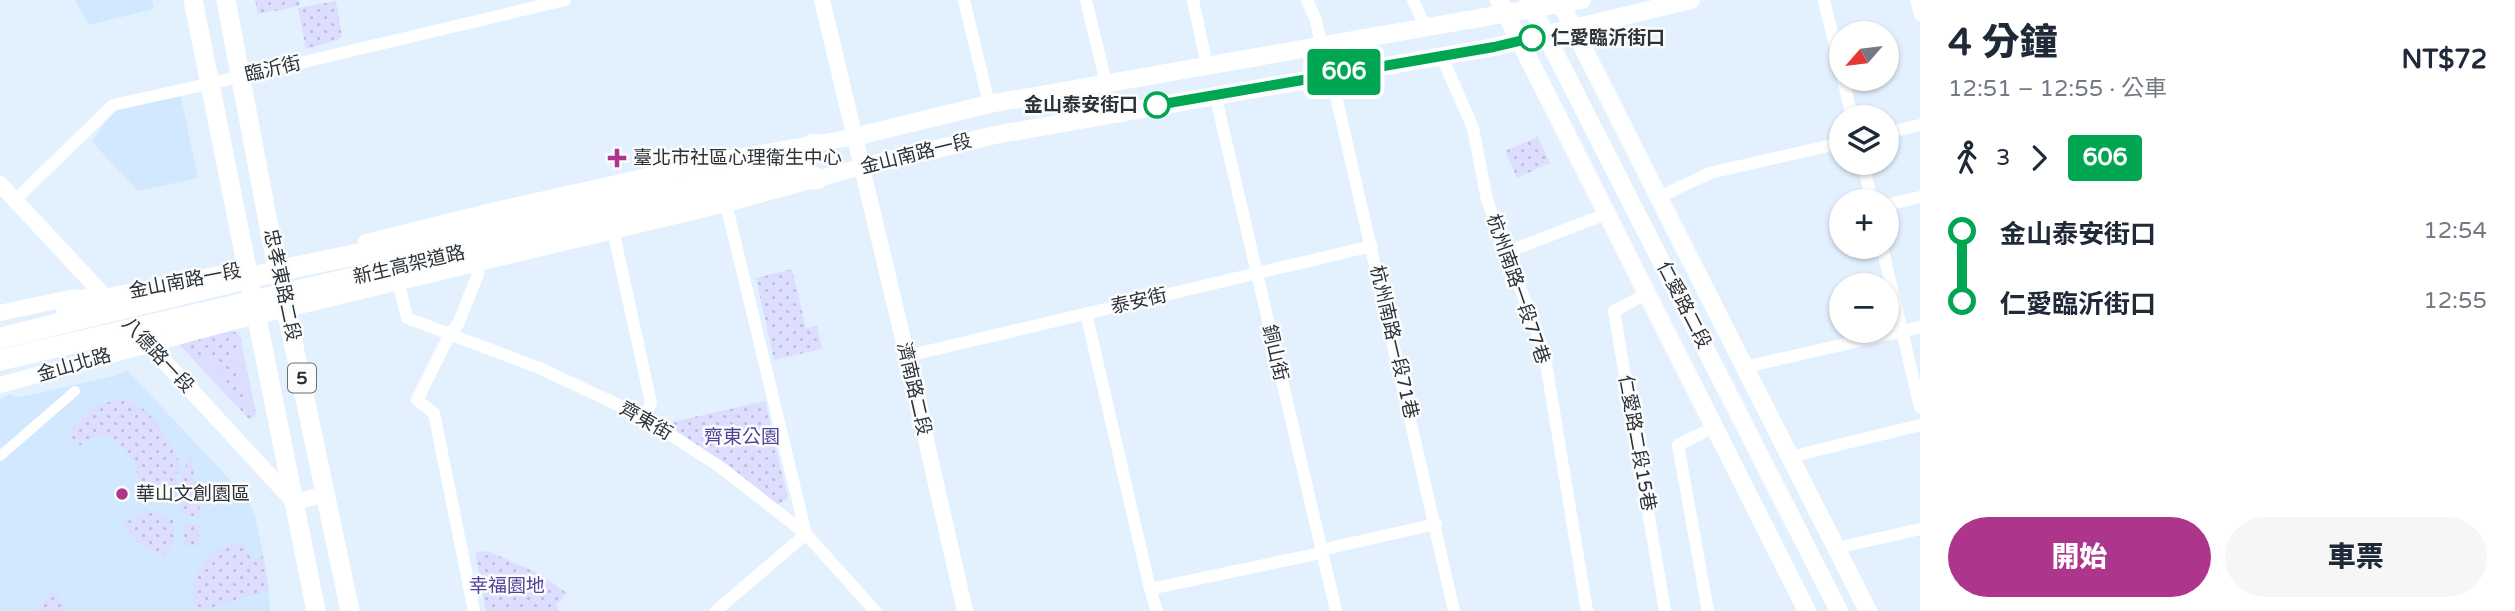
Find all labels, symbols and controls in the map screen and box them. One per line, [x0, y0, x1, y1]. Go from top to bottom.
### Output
text: 4 分鐘 [1948, 20, 2058, 66]
north arrow [1829, 21, 1899, 91]
map controls [1829, 21, 1899, 343]
marker: 仁愛臨沂街口 [1519, 25, 1545, 51]
place label: 仁愛臨沂街口 [1551, 27, 1665, 49]
text: NT$72 [2402, 44, 2487, 75]
line badge: 606 [1304, 49, 1384, 95]
street label: 臨沂街 [243, 52, 303, 86]
text: 606 [1321, 57, 1367, 86]
text: 12:51 – 12:55 · 公車 [1948, 75, 2167, 103]
marker: 金山泰安街口 [1144, 92, 1170, 118]
place label: 金山泰安街口 [1024, 94, 1138, 116]
button: layers [1829, 105, 1899, 175]
street label: 金山南路一段 [858, 130, 974, 178]
icon: walk [1948, 139, 1986, 177]
icon: forward [2020, 139, 2058, 177]
text: 606 [2082, 143, 2128, 172]
text: 3 [1996, 144, 2010, 172]
place label: 臺北市社區心理衛生中心 [633, 147, 842, 169]
marker: 臺北市社區心理衛生中心 [607, 148, 627, 168]
button: + [1829, 189, 1899, 259]
street label: 杭州南路一段77巷 [1482, 211, 1554, 367]
text: 12:54 [2423, 217, 2487, 245]
text: 金山泰安街口 [2000, 219, 2156, 250]
street label: 忠孝東路二段 [259, 227, 305, 343]
street label: 新生高架道路 [351, 241, 467, 289]
street label: 仁愛路二段 [1653, 258, 1715, 352]
street label: 金山南路一段 [127, 259, 243, 303]
street label: 杭州南路一段71巷 [1366, 263, 1422, 421]
button: − [1829, 273, 1899, 343]
street label: 泰安街 [1109, 284, 1169, 318]
text: 12:55 [2423, 287, 2487, 315]
text: 仁愛臨沂街口 [2000, 289, 2156, 320]
street label: 八德路一段 [118, 313, 198, 397]
street label: 銅山街 [1258, 323, 1292, 383]
street label: 濟南路二段 [893, 340, 935, 438]
street label: 金山北路 [34, 344, 114, 386]
road number: 5 [288, 364, 316, 392]
street label: 仁愛路二段15巷 [1614, 373, 1660, 513]
street label: 齊東街 [616, 397, 676, 445]
park label: 齊東公園 [704, 426, 780, 448]
place label: 華山文創園區 [136, 483, 250, 505]
marker: 華山文創園區 [114, 486, 130, 502]
button: 開始 [1948, 517, 2211, 597]
button: 車票 [2225, 517, 2487, 597]
park label: 幸福園地 [469, 575, 545, 597]

